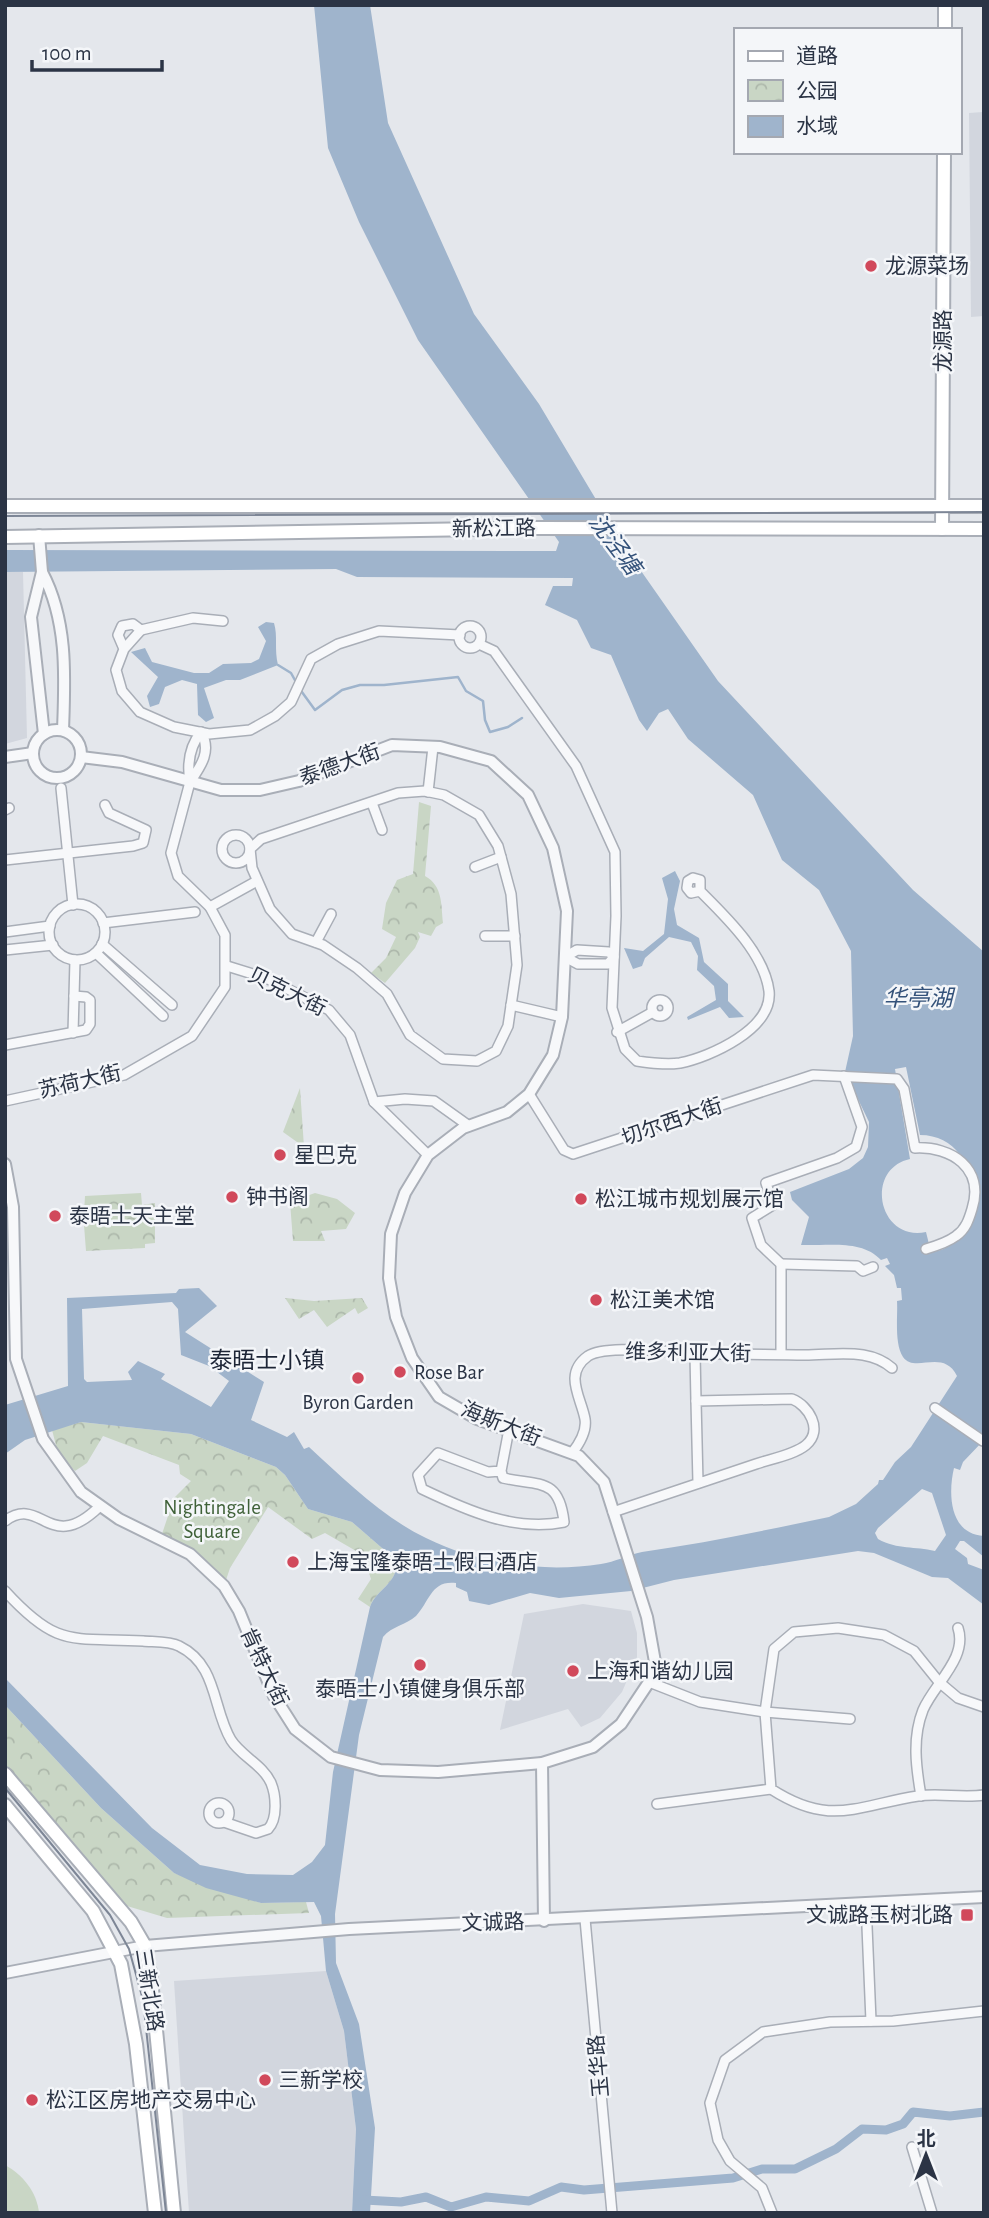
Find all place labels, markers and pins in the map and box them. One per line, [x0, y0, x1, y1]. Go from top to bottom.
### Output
place label: 龙源菜场 [885, 255, 969, 277]
marker: 龙源菜场 [863, 258, 879, 274]
place label: 星巴克 [294, 1144, 357, 1166]
marker: 星巴克 [272, 1147, 288, 1163]
place label: 钟书阁 [246, 1186, 309, 1208]
place label: 松江城市规划展示馆 [595, 1188, 784, 1210]
marker: 钟书阁 [224, 1189, 240, 1205]
marker: 松江城市规划展示馆 [573, 1191, 589, 1207]
place label: 泰晤士天主堂 [69, 1205, 195, 1227]
marker: 泰晤士天主堂 [47, 1208, 63, 1224]
place label: 松江美术馆 [610, 1289, 715, 1311]
marker: 松江美术馆 [588, 1292, 604, 1308]
place label: Rose Bar [414, 1362, 484, 1383]
marker: Rose Bar [392, 1364, 408, 1380]
marker: Byron Garden [350, 1370, 366, 1386]
place label: Byron Garden [302, 1392, 414, 1413]
place label: 上海宝隆泰晤士假日酒店 [307, 1551, 538, 1573]
marker: 上海宝隆泰晤士假日酒店 [285, 1554, 301, 1570]
marker: 泰晤士小镇健身俱乐部 [412, 1657, 428, 1673]
place label: 上海和谐幼儿园 [587, 1660, 734, 1682]
marker: 上海和谐幼儿园 [565, 1663, 581, 1679]
place label: 泰晤士小镇健身俱乐部 [315, 1678, 525, 1700]
place label: 文诚路玉树北路 [806, 1904, 953, 1926]
marker: 文诚路玉树北路 [959, 1907, 975, 1923]
place label: 三新学校 [279, 2069, 363, 2091]
marker: 三新学校 [257, 2072, 273, 2088]
place label: 松江区房地产交易中心 [46, 2089, 256, 2111]
marker: 松江区房地产交易中心 [24, 2092, 40, 2108]

